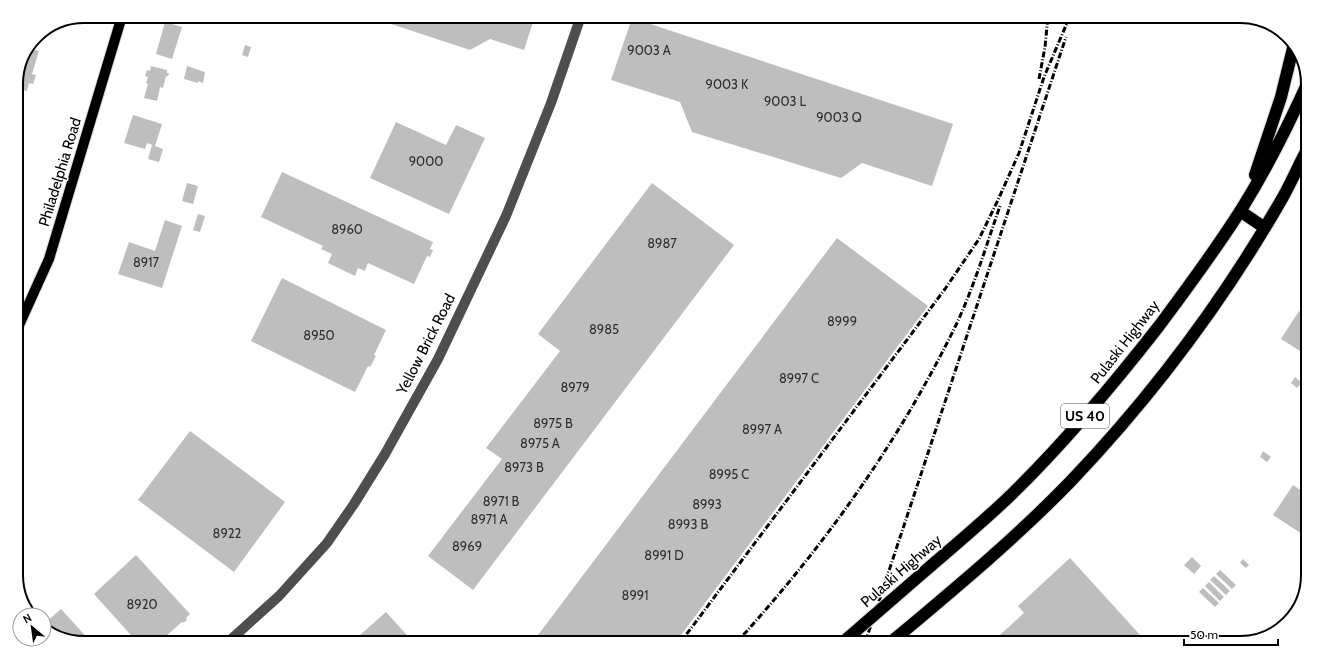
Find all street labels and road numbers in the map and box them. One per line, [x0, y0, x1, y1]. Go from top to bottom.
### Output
street label: Philadelphia Road [35, 115, 85, 229]
street label: Yellow Brick Road [392, 291, 459, 398]
street label: Pulaski Highway [1087, 296, 1163, 387]
road number: US 40 [1061, 404, 1109, 428]
street label: Pulaski Highway [857, 531, 945, 611]

